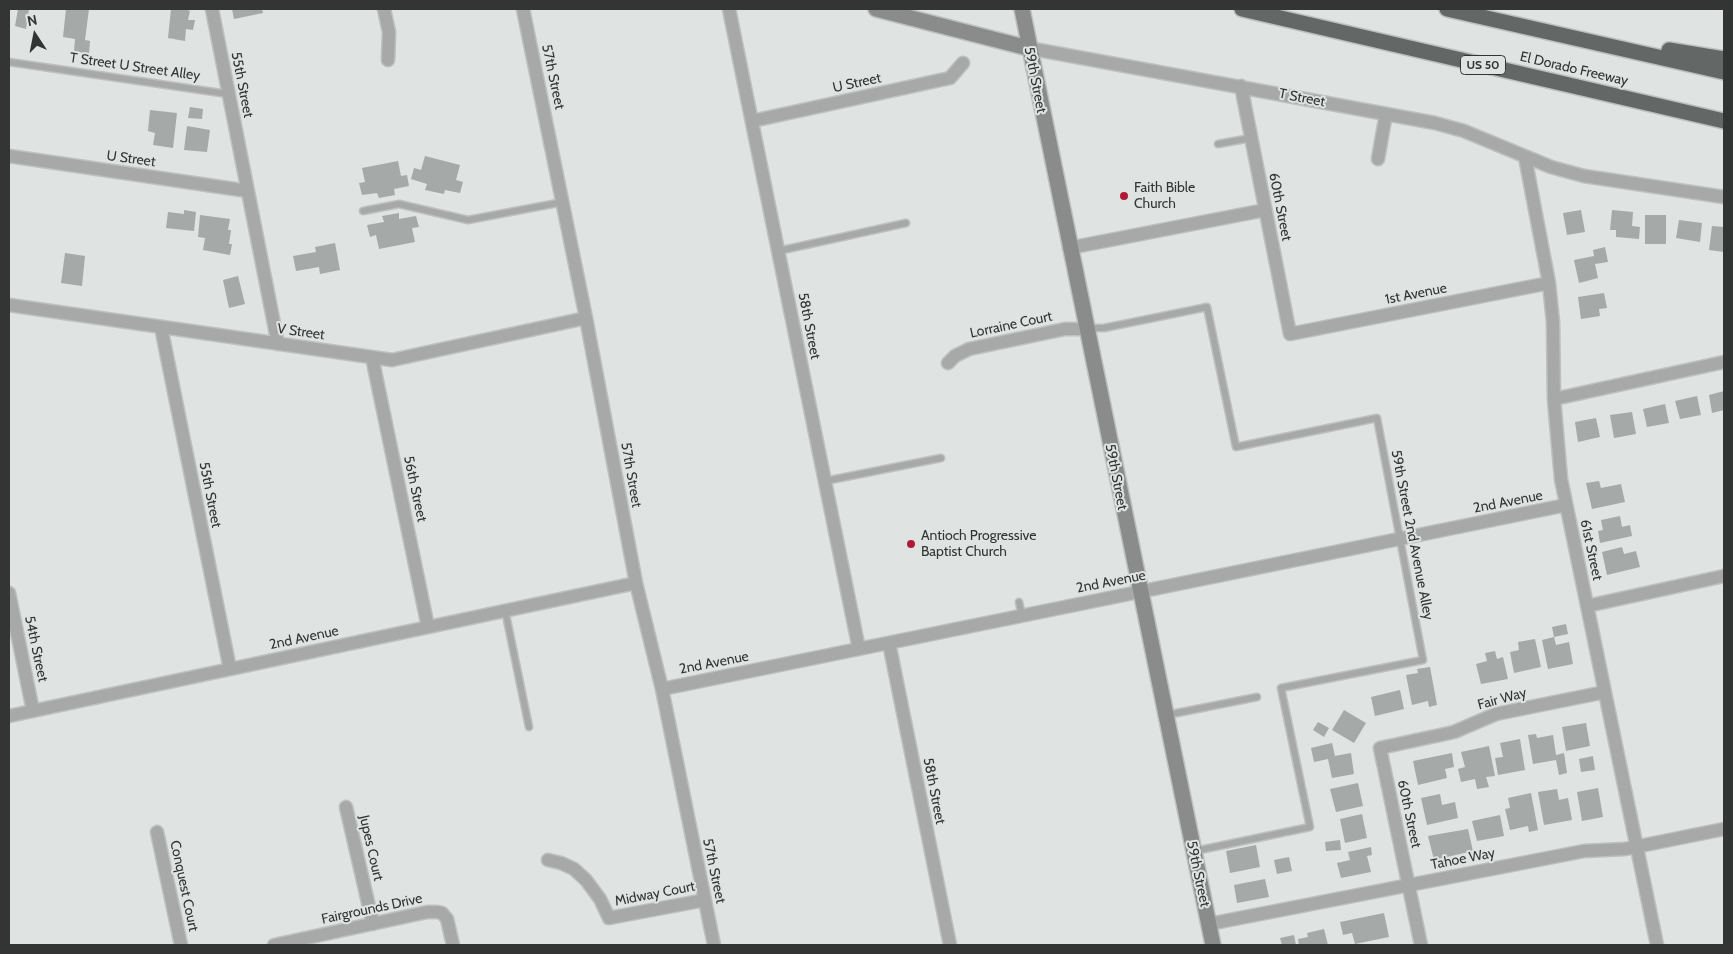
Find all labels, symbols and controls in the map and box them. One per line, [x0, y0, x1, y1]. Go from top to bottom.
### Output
north arrow [10, 10, 60, 60]
text: N [26, 10, 39, 30]
street label: 57th Street [538, 43, 568, 111]
street label: 59th Street [1020, 46, 1050, 114]
street label: El Dorado Freeway [1518, 48, 1630, 90]
street label: T Street U Street Alley [69, 50, 201, 84]
street label: 55th Street [227, 51, 257, 119]
road number: US 50 [1460, 56, 1506, 74]
street label: U Street [831, 70, 883, 96]
street label: T Street [1278, 85, 1326, 111]
street label: U Street [105, 147, 157, 171]
street label: 60th Street [1265, 171, 1295, 243]
place label: Faith Bible Church [1134, 180, 1195, 212]
marker: Faith Bible Church [1118, 190, 1130, 202]
street label: 1st Avenue [1384, 280, 1448, 308]
street label: 58th Street [794, 291, 824, 361]
street label: Lorraine Court [968, 308, 1054, 342]
street label: V Street [276, 320, 326, 344]
street label: 57th Street [617, 441, 645, 509]
street label: 59th Street [1101, 443, 1131, 511]
street label: 59th Street 2nd Avenue Alley [1387, 449, 1437, 621]
street label: 56th Street [400, 455, 430, 523]
street label: 55th Street [195, 461, 225, 529]
street label: 2nd Avenue [1472, 487, 1544, 517]
street label: 61st Street [1576, 518, 1606, 582]
place label: Antioch Progressive Baptist Church [921, 528, 1037, 560]
marker: Antioch Progressive Baptist Church [905, 538, 917, 550]
street label: 2nd Avenue [1075, 567, 1147, 597]
street label: 54th Street [21, 614, 51, 684]
street label: 2nd Avenue [268, 622, 340, 654]
street label: 2nd Avenue [678, 648, 750, 678]
street label: Fair Way [1476, 684, 1528, 714]
street label: 58th Street [919, 756, 949, 826]
street label: 60th Street [1394, 778, 1424, 850]
street label: Jupes Court [355, 813, 387, 883]
street label: 57th Street [699, 837, 729, 905]
street label: Conquest Court [166, 839, 202, 933]
street label: 59th Street [1183, 840, 1213, 908]
street label: Tahoe Way [1429, 845, 1497, 873]
street label: Midway Court [613, 878, 697, 910]
street label: Fairgrounds Drive [320, 890, 424, 928]

